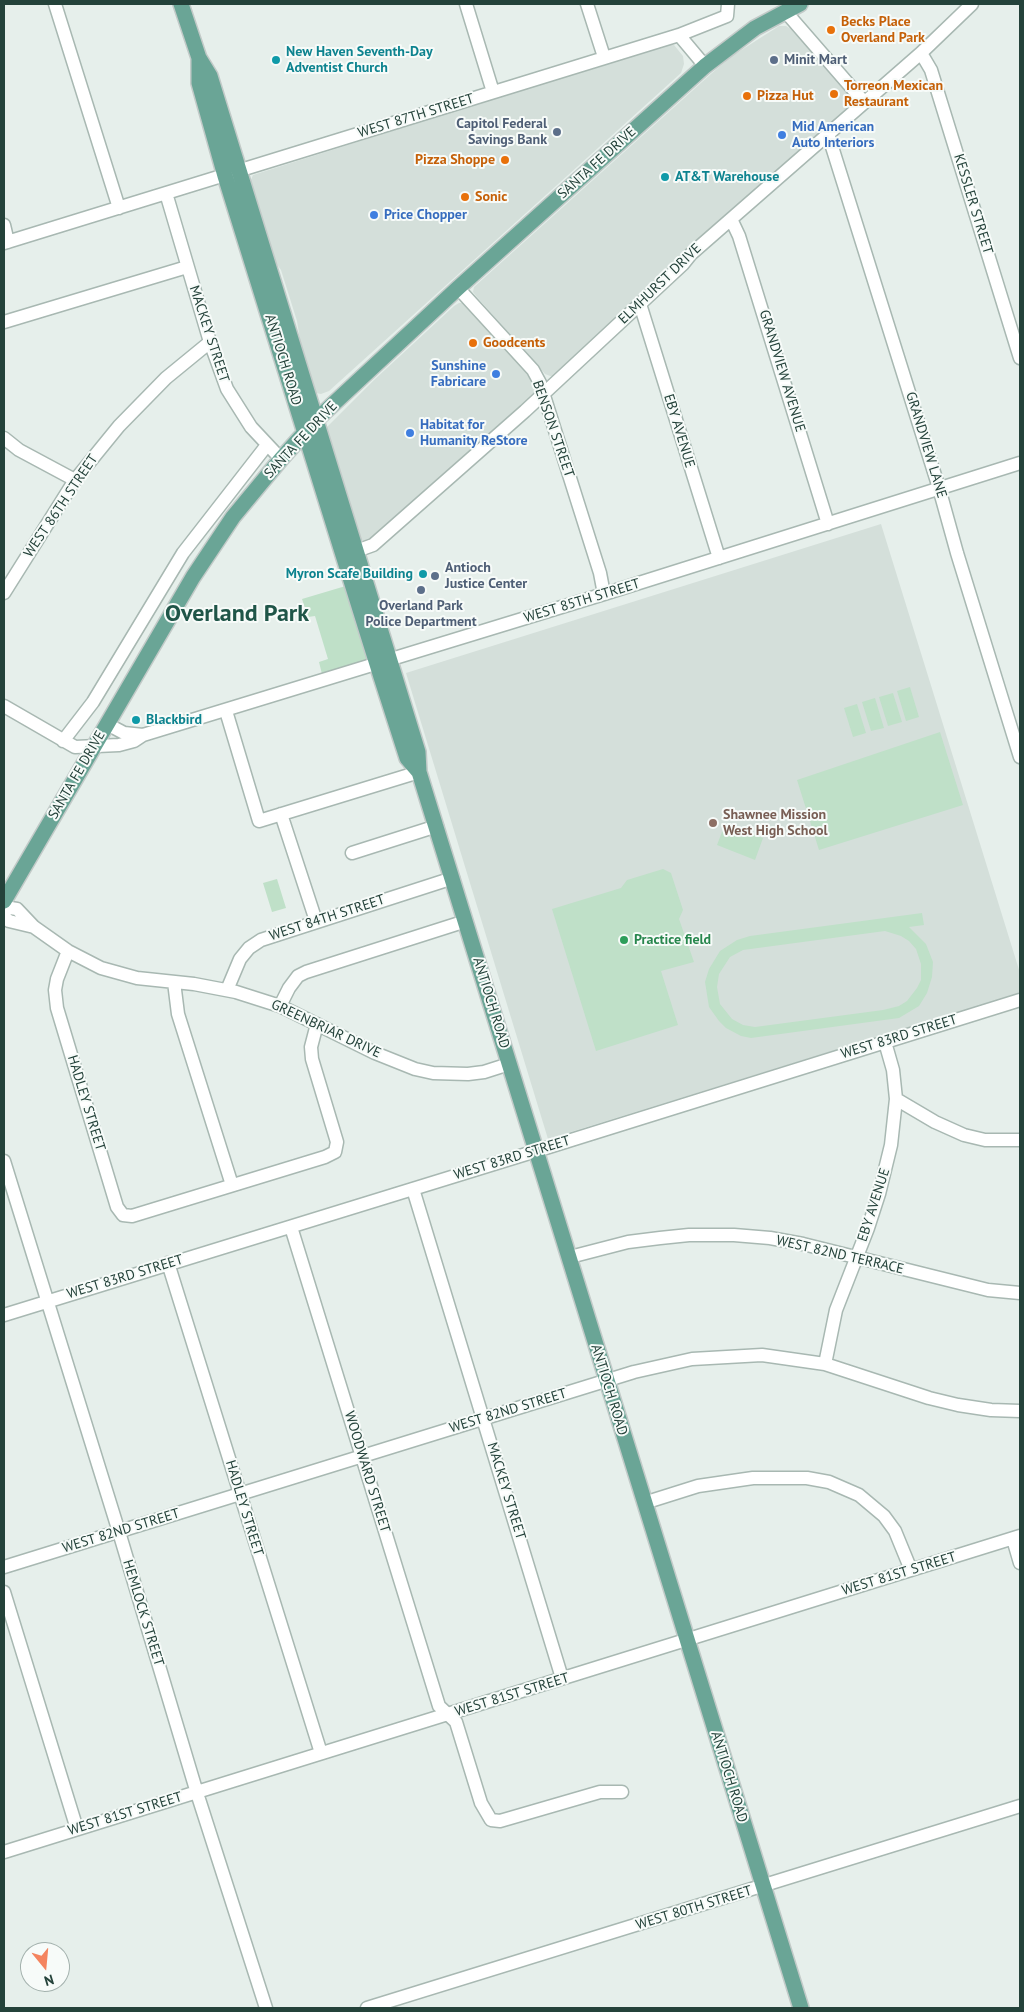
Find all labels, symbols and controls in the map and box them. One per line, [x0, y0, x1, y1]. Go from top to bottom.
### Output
place label: Becks Place Overland Park [841, 14, 925, 46]
marker: Becks Place Overland Park [825, 24, 837, 36]
place label: New Haven Seventh-Day Adventist Church [286, 44, 433, 76]
place label: Minit Mart [784, 52, 847, 68]
marker: New Haven Seventh-Day Adventist Church [270, 54, 282, 66]
marker: Minit Mart [768, 54, 780, 66]
place label: Torreon Mexican Restaurant [844, 78, 943, 110]
place label: Pizza Hut [757, 88, 814, 104]
marker: Torreon Mexican Restaurant [828, 88, 840, 100]
street label: WEST 87TH STREET [356, 90, 476, 142]
marker: Pizza Hut [741, 90, 753, 102]
place label: Capitol Federal Savings Bank [456, 116, 547, 148]
place label: Mid American Auto Interiors [792, 119, 874, 152]
street label: SANTA FE DRIVE [554, 124, 640, 202]
marker: Capitol Federal Savings Bank [551, 126, 563, 138]
marker: Mid American Auto Interiors [776, 129, 788, 141]
place label: Pizza Shoppe [415, 152, 495, 168]
street label: KESSLER STREET [950, 152, 996, 256]
marker: Pizza Shoppe [499, 154, 511, 166]
place label: AT&T Warehouse [675, 169, 779, 185]
marker: AT&T Warehouse [659, 171, 671, 183]
place label: Sonic [475, 189, 507, 205]
marker: Sonic [459, 191, 471, 203]
place label: Price Chopper [384, 207, 467, 223]
marker: Price Chopper [368, 209, 380, 221]
street label: ELMHURST DRIVE [615, 240, 705, 328]
street label: MACKEY STREET [185, 283, 233, 385]
street label: GRANDVIEW AVENUE [755, 308, 809, 434]
street label: ANTIOCH ROAD [261, 312, 305, 408]
place label: Goodcents [483, 335, 545, 351]
marker: Goodcents [467, 337, 479, 349]
place label: Sunshine Fabricare [431, 358, 486, 391]
marker: Sunshine Fabricare [490, 368, 502, 380]
street label: BENSON STREET [529, 378, 577, 480]
street label: GRANDVIEW LANE [902, 390, 950, 500]
street label: EBY AVENUE [660, 392, 698, 470]
street label: SANTA FE DRIVE [261, 398, 341, 482]
place label: Habitat for Humanity ReStore [420, 417, 528, 450]
marker: Habitat for Humanity ReStore [404, 427, 416, 439]
street label: WEST 86TH STREET [20, 451, 102, 561]
place label: Antioch Justice Center [445, 560, 527, 592]
place label: Myron Scafe Building [286, 566, 413, 582]
marker: Myron Scafe Building [417, 568, 429, 580]
marker: Antioch Justice Center [429, 570, 441, 582]
street label: WEST 85TH STREET [522, 575, 642, 627]
marker: Overland Park Police Department [415, 584, 427, 596]
place label: Overland Park Police Department [365, 598, 477, 630]
district label: Overland Park [165, 600, 309, 628]
place label: Blackbird [146, 712, 202, 728]
marker: Blackbird [130, 714, 142, 726]
street label: SANTA FE DRIVE [45, 728, 109, 822]
place label: Shawnee Mission West High School [723, 807, 828, 840]
marker: Shawnee Mission West High School [707, 817, 719, 829]
street label: WEST 84TH STREET [267, 891, 387, 945]
place label: Practice field [634, 932, 711, 948]
marker: Practice field [618, 934, 630, 946]
street label: ANTIOCH ROAD [469, 955, 513, 1051]
street label: GREENBRIAR DRIVE [268, 996, 384, 1062]
street label: WEST 83RD STREET [839, 1011, 959, 1063]
street label: HADLEY STREET [63, 1053, 109, 1153]
street label: WEST 83RD STREET [452, 1132, 572, 1184]
street label: EBY AVENUE [854, 1166, 894, 1244]
street label: WEST 82ND TERRACE [775, 1232, 905, 1278]
street label: WEST 83RD STREET [65, 1251, 185, 1303]
street label: ANTIOCH ROAD [587, 1342, 631, 1438]
street label: WEST 82ND STREET [447, 1385, 569, 1437]
street label: WOODWARD STREET [341, 1409, 393, 1535]
street label: MACKEY STREET [483, 1440, 529, 1542]
street label: HADLEY STREET [221, 1458, 267, 1558]
street label: WEST 82ND STREET [60, 1505, 182, 1557]
street label: WEST 81ST STREET [840, 1549, 958, 1599]
street label: HEMLOCK STREET [119, 1558, 167, 1668]
street label: WEST 81ST STREET [453, 1670, 571, 1720]
street label: ANTIOCH ROAD [707, 1729, 751, 1825]
street label: WEST 81ST STREET [66, 1789, 184, 1839]
street label: WEST 80TH STREET [634, 1882, 754, 1934]
north arrow [20, 1942, 70, 1992]
text: N [42, 1970, 56, 1990]

